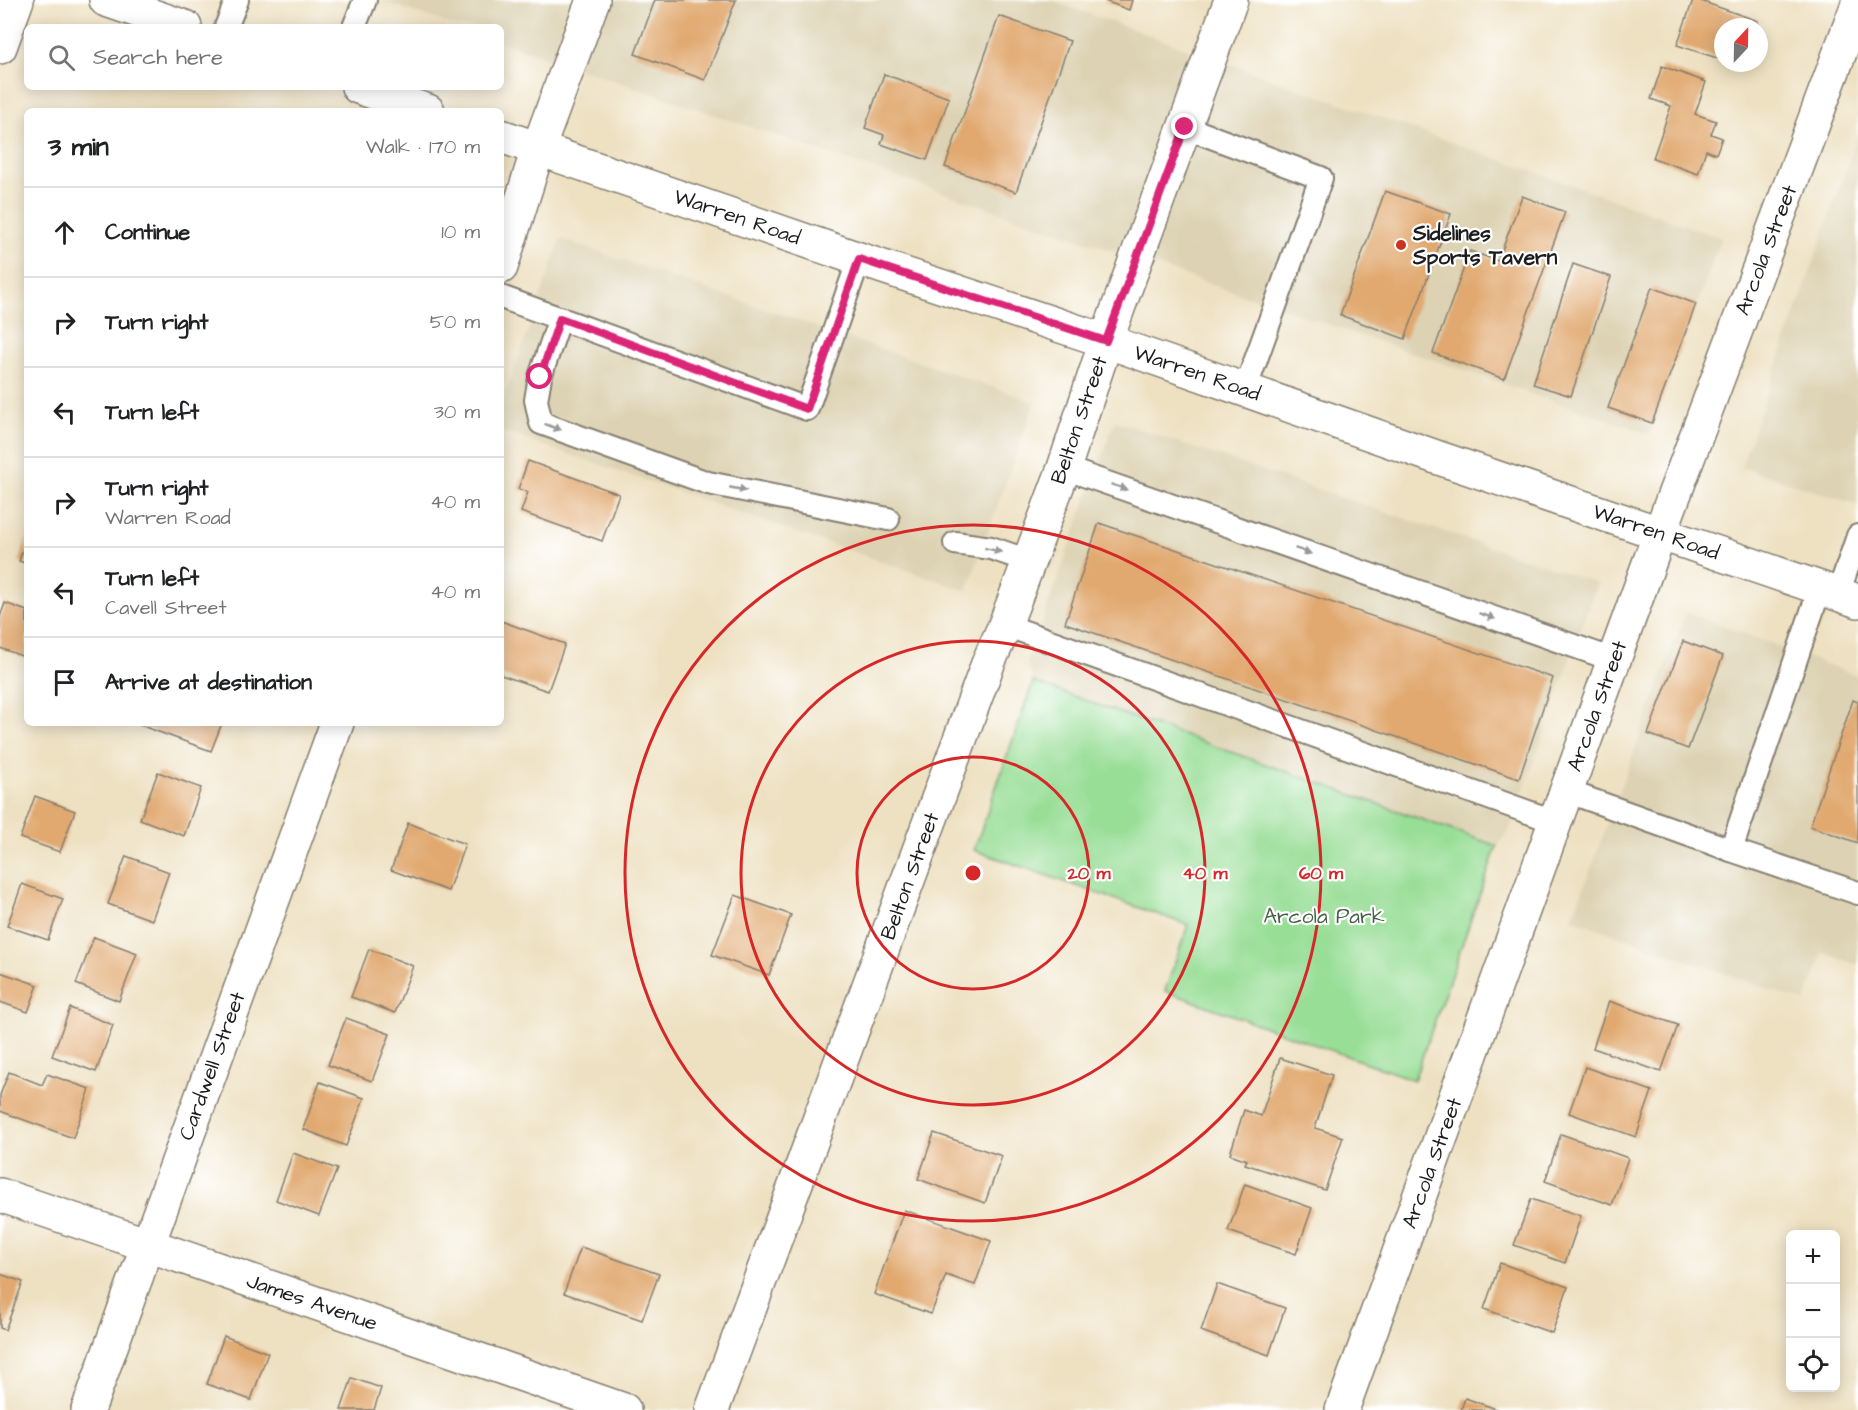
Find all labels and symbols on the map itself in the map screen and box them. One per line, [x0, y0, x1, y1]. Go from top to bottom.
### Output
north arrow [1714, 18, 1768, 72]
route end [1171, 113, 1197, 139]
street label: Arcola Street [1728, 180, 1804, 319]
street label: Warren Road [670, 182, 804, 252]
place label: Sidelines Sports Tavern [1412, 219, 1558, 273]
marker: Sidelines Sports Tavern [1394, 238, 1408, 252]
street label: Warren Road [1130, 338, 1264, 408]
street label: Belton Street [1044, 352, 1115, 488]
route start [526, 363, 552, 389]
one-way arrow [544, 423, 562, 432]
one-way arrow [1110, 483, 1128, 493]
one-way arrow [728, 485, 747, 494]
street label: Warren Road [1589, 497, 1723, 567]
one-way arrow [984, 545, 1002, 555]
one-way arrow [1294, 547, 1312, 557]
one-way arrow [1478, 611, 1496, 621]
street label: Arcola Street [1560, 636, 1634, 775]
street label: Belton Street [874, 808, 947, 944]
text: 20 m [1067, 861, 1111, 886]
text: 40 m [1183, 861, 1228, 886]
text: 60 m [1299, 861, 1344, 886]
centre of rings [963, 863, 983, 883]
park label: Arcola Park [1263, 902, 1385, 931]
street label: Cardwell Street [172, 987, 252, 1144]
street label: Arcola Street [1395, 1093, 1469, 1232]
street label: James Avenue [243, 1266, 381, 1338]

